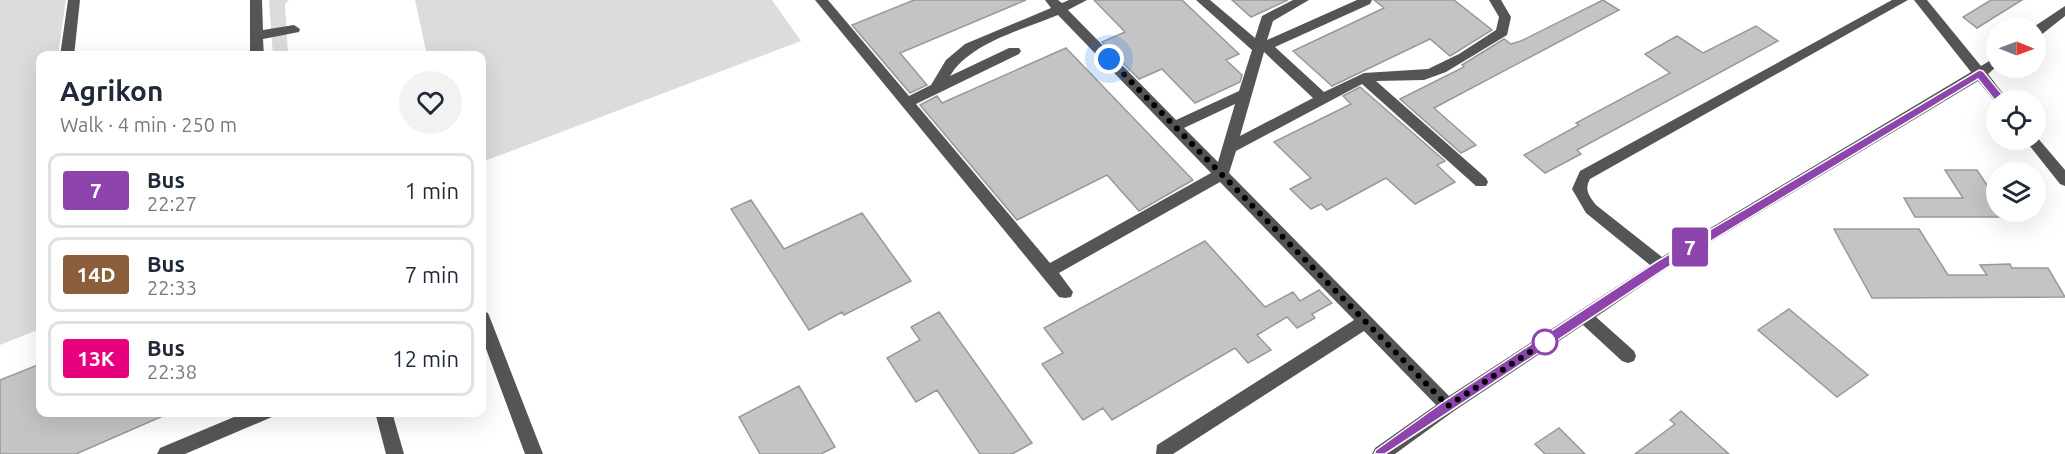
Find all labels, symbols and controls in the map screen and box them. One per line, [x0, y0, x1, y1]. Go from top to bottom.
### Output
north arrow [1986, 18, 2046, 78]
map controls [1986, 18, 2046, 222]
your location [1094, 44, 1124, 74]
button: heart [399, 71, 462, 134]
text: Agrikon [60, 75, 163, 106]
button: locate [1986, 90, 2046, 150]
text: Walk · 4 min · 250 m [60, 113, 237, 136]
button: layers [1986, 162, 2046, 222]
text: Bus [147, 167, 185, 192]
text: 7 [90, 178, 102, 202]
text: 1 min [405, 178, 459, 203]
text: 22:27 [147, 192, 197, 215]
line badge: 7 [1670, 228, 1710, 266]
text: 7 [1684, 235, 1696, 259]
text: Bus [147, 251, 185, 276]
text: 14D [77, 262, 116, 286]
text: 7 min [405, 262, 459, 287]
text: 22:33 [147, 276, 197, 299]
unlabelled marker [1532, 329, 1558, 355]
text: Bus [147, 335, 185, 360]
text: 13K [77, 346, 115, 370]
text: 12 min [392, 346, 459, 371]
text: 22:38 [147, 360, 197, 383]

